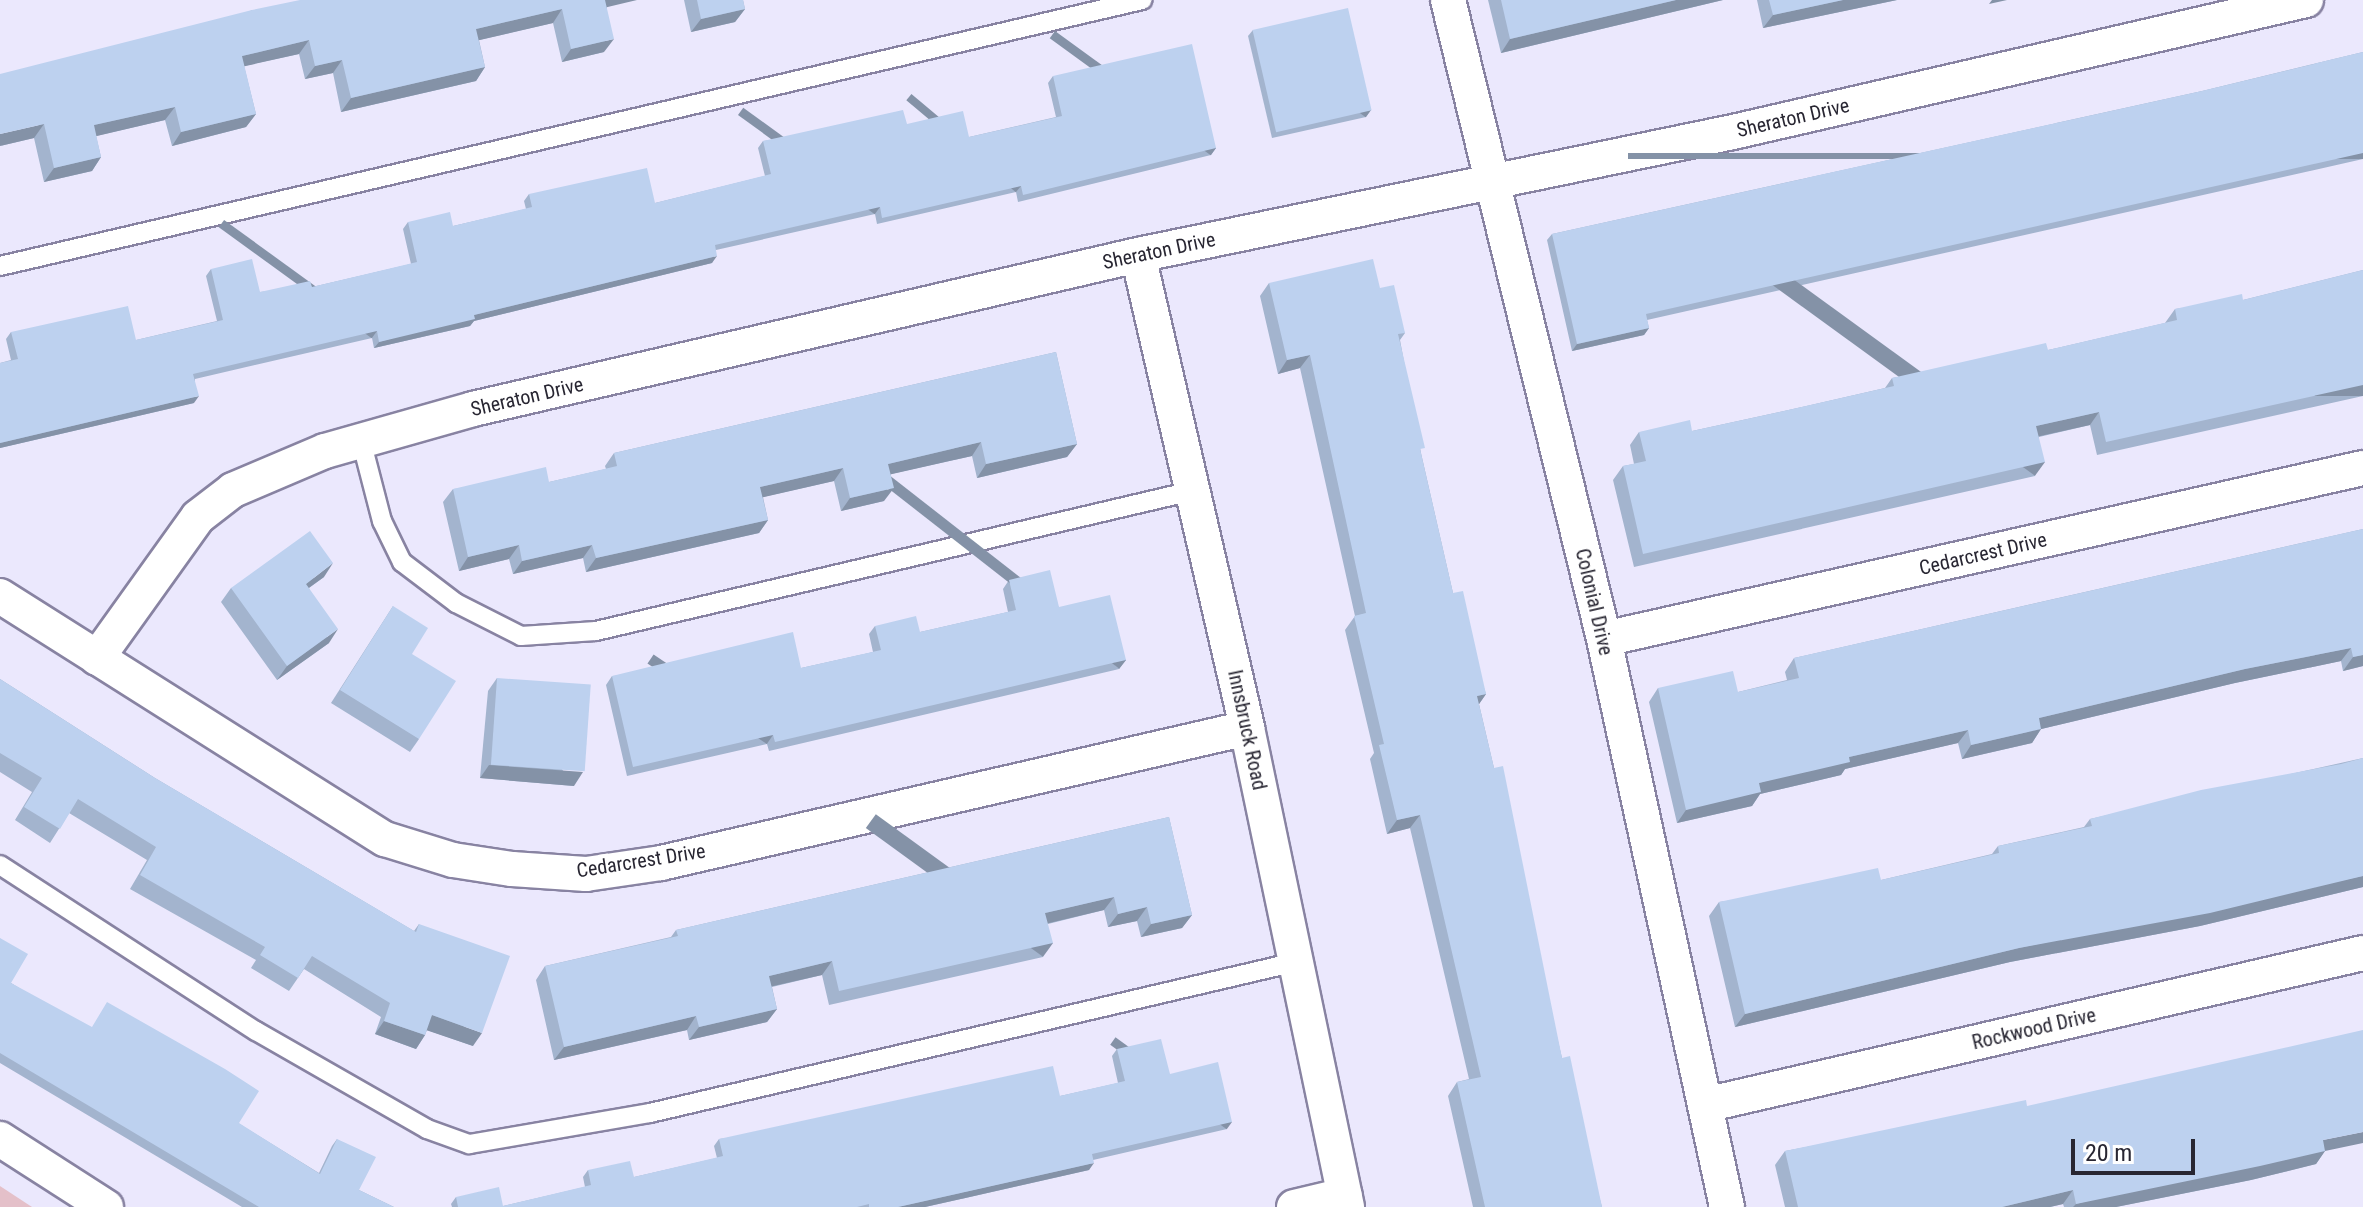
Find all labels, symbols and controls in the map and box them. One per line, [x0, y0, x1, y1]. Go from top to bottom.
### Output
street label: Sheraton Drive [1734, 93, 1852, 143]
street label: Sheraton Drive [1100, 227, 1218, 275]
street label: Sheraton Drive [468, 372, 586, 422]
street label: Cedarcrest Drive [1917, 528, 2049, 580]
street label: Colonial Drive [1570, 546, 1618, 658]
street label: Innsbruck Road [1223, 668, 1271, 792]
street label: Cedarcrest Drive [575, 839, 707, 883]
street label: Rockwood Drive [1970, 1003, 2098, 1055]
scale bar [2075, 1123, 2199, 1173]
text: 20 m [2085, 1139, 2132, 1167]

